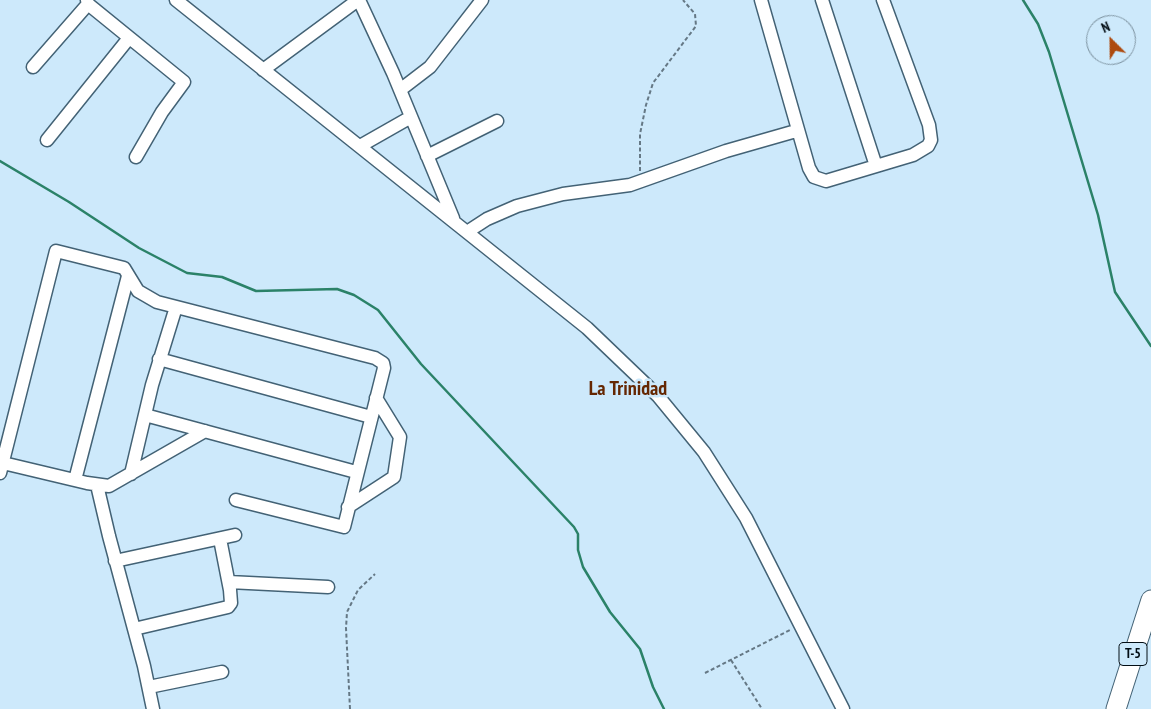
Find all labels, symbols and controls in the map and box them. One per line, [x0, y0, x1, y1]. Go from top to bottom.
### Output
north arrow [1086, 15, 1136, 65]
text: N [1099, 17, 1113, 37]
district label: La Trinidad [589, 377, 667, 401]
road number: T-5 [1119, 642, 1147, 666]

